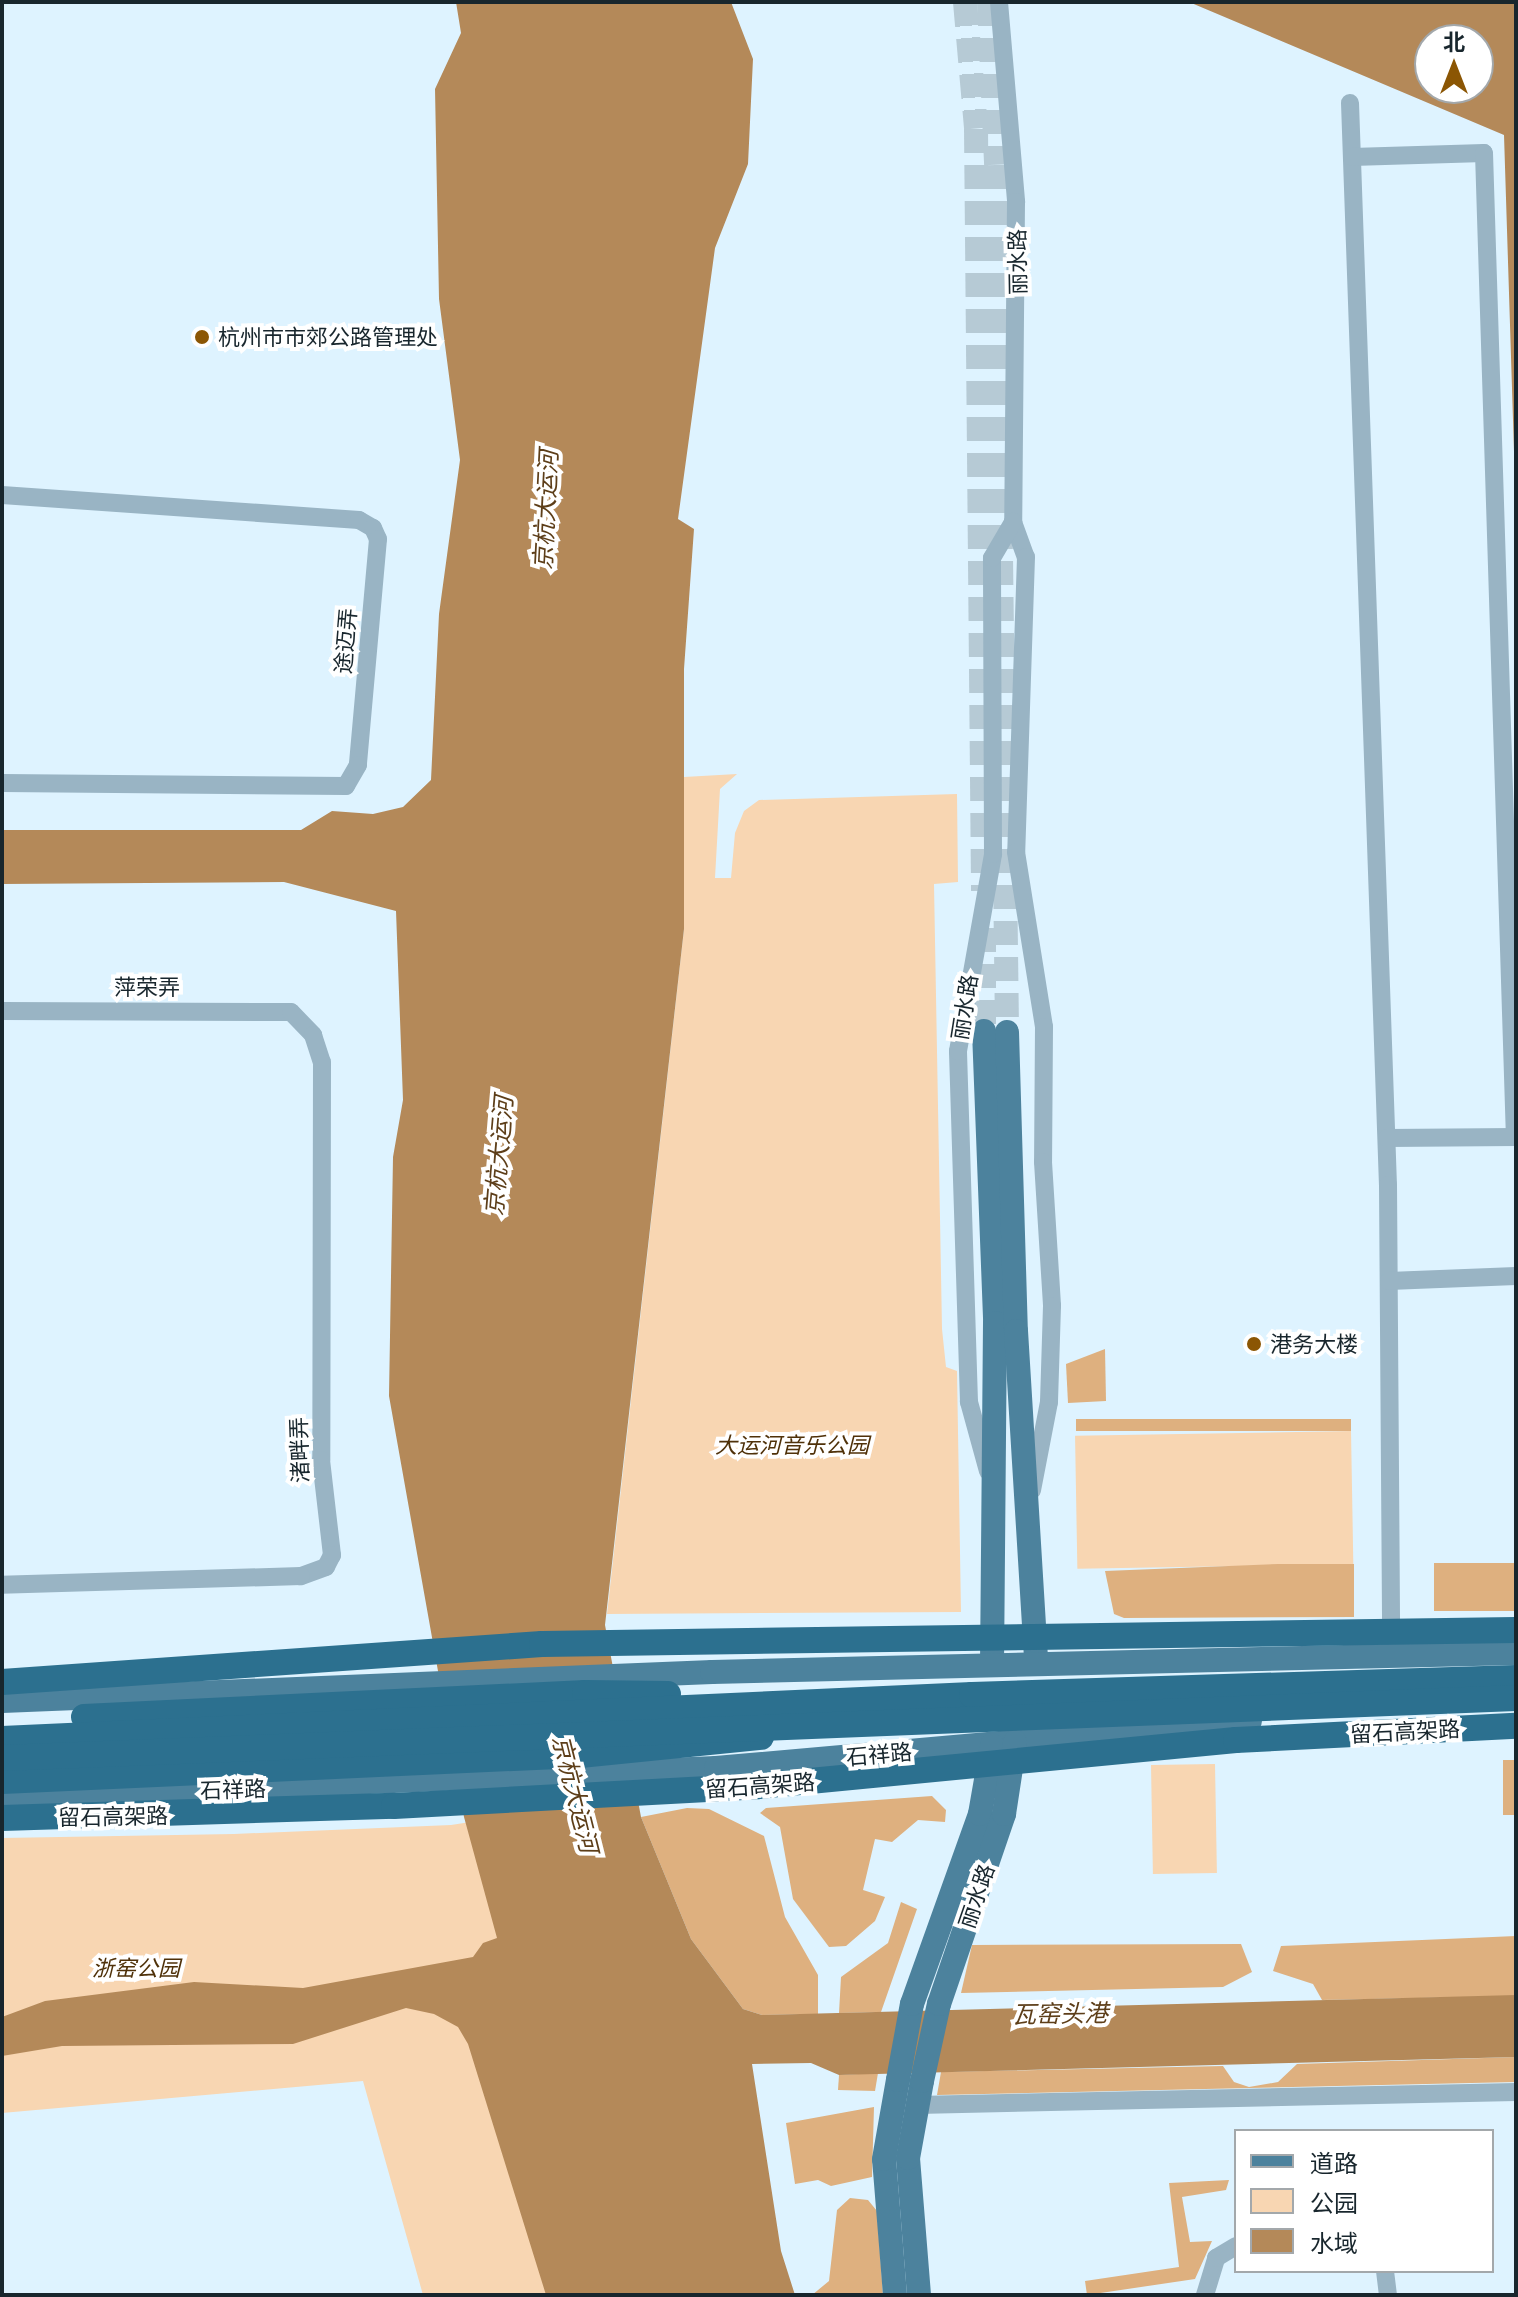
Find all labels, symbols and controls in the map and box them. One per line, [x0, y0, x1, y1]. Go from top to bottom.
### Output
north arrow [1414, 24, 1494, 104]
text: 北 [1443, 27, 1465, 56]
street label: 丽水路 [1003, 229, 1031, 295]
place label: 杭州市市郊公路管理处 [218, 324, 438, 350]
marker: 杭州市市郊公路管理处 [193, 328, 211, 346]
water label: 京杭大运河 [528, 449, 564, 571]
street label: 途迈弄 [329, 607, 361, 675]
street label: 丽水路 [946, 972, 982, 1042]
street label: 萍荣弄 [114, 974, 180, 1000]
water label: 京杭大运河 [479, 1095, 519, 1217]
place label: 港务大楼 [1270, 1331, 1358, 1357]
marker: 港务大楼 [1245, 1335, 1263, 1353]
street label: 渚畔弄 [285, 1417, 313, 1483]
park label: 大运河音乐公园 [715, 1432, 869, 1458]
street label: 留石高架路 [1349, 1715, 1461, 1747]
water label: 京杭大运河 [547, 1732, 603, 1856]
street label: 石祥路 [845, 1738, 913, 1770]
street label: 留石高架路 [704, 1768, 816, 1802]
street label: 石祥路 [200, 1775, 266, 1803]
street label: 留石高架路 [58, 1802, 168, 1830]
street label: 丽水路 [953, 1861, 999, 1931]
park label: 浙窑公园 [92, 1955, 180, 1981]
water label: 瓦窑头港 [1012, 1999, 1108, 2029]
legend [1234, 2129, 1494, 2273]
text: 道路 [1310, 2147, 1358, 2179]
text: 公园 [1310, 2187, 1358, 2219]
text: 水域 [1310, 2227, 1358, 2259]

